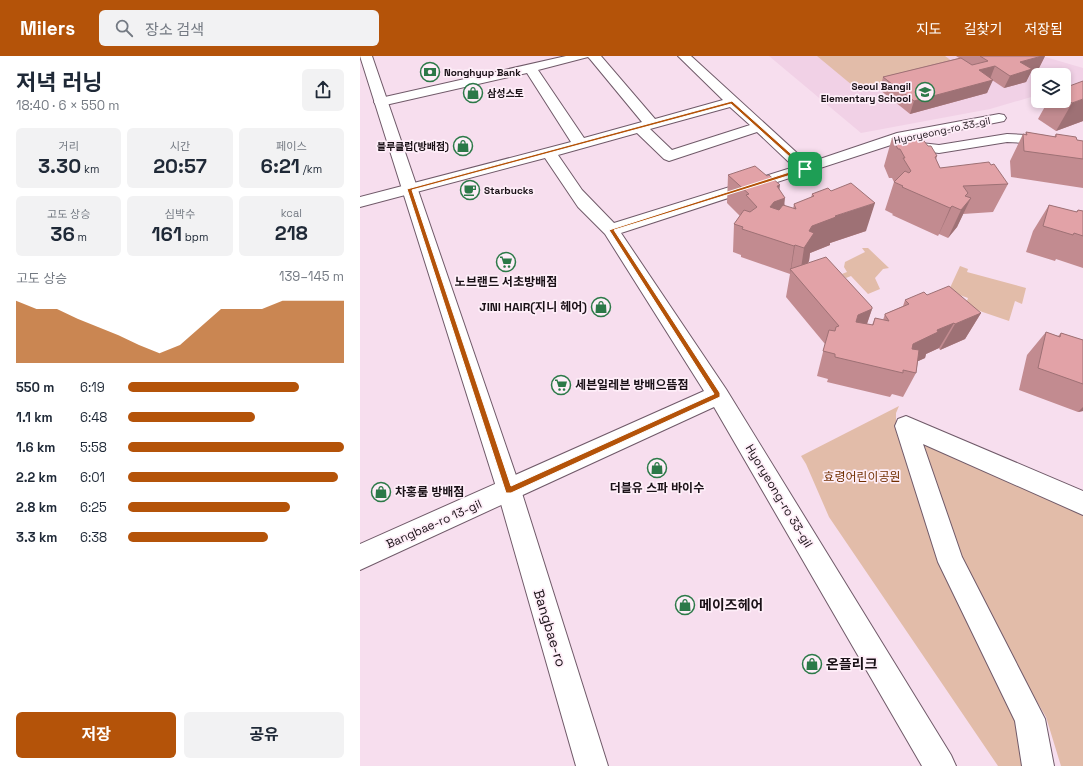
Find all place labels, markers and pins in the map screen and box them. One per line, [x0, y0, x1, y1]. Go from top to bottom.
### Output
bank icon: Nonghyup Bank [419, 61, 441, 83]
place label: Nonghyup Bank [444, 66, 521, 79]
place label: Seoul Bangil Elementary School [821, 80, 911, 105]
school or university icon: Seoul Bangil Elementary School [914, 81, 936, 103]
shop icon: 삼성스토 [462, 82, 484, 104]
place label: 삼성스토 [487, 87, 524, 100]
shop icon: 블루클럽(방배점) [452, 135, 474, 157]
place label: 블루클럽(방배점) [377, 140, 449, 153]
pin [788, 152, 822, 186]
cafe icon: Starbucks [459, 179, 481, 201]
place label: Starbucks [484, 184, 534, 197]
supermarket icon: 노브랜드 서초방배점 [495, 251, 517, 273]
place label: 노브랜드 서초방배점 [455, 274, 557, 290]
shop icon: JINI HAIR(지니 헤어) [590, 296, 612, 318]
place label: JINI HAIR(지니 헤어) [479, 299, 587, 315]
supermarket icon: 세븐일레븐 방배으뜸점 [550, 374, 572, 396]
place label: 세븐일레븐 방배으뜸점 [575, 377, 688, 393]
shop icon: 더블유 스파 바이수 [646, 457, 668, 479]
place label: 더블유 스파 바이수 [610, 480, 704, 496]
shop icon: 차홍룸 방배점 [370, 481, 392, 503]
place label: 차홍룸 방배점 [395, 484, 464, 500]
shop icon: 메이즈헤어 [674, 594, 696, 616]
place label: 메이즈헤어 [699, 596, 763, 614]
shop icon: 온플리크 [801, 653, 823, 675]
place label: 온플리크 [826, 655, 878, 673]

